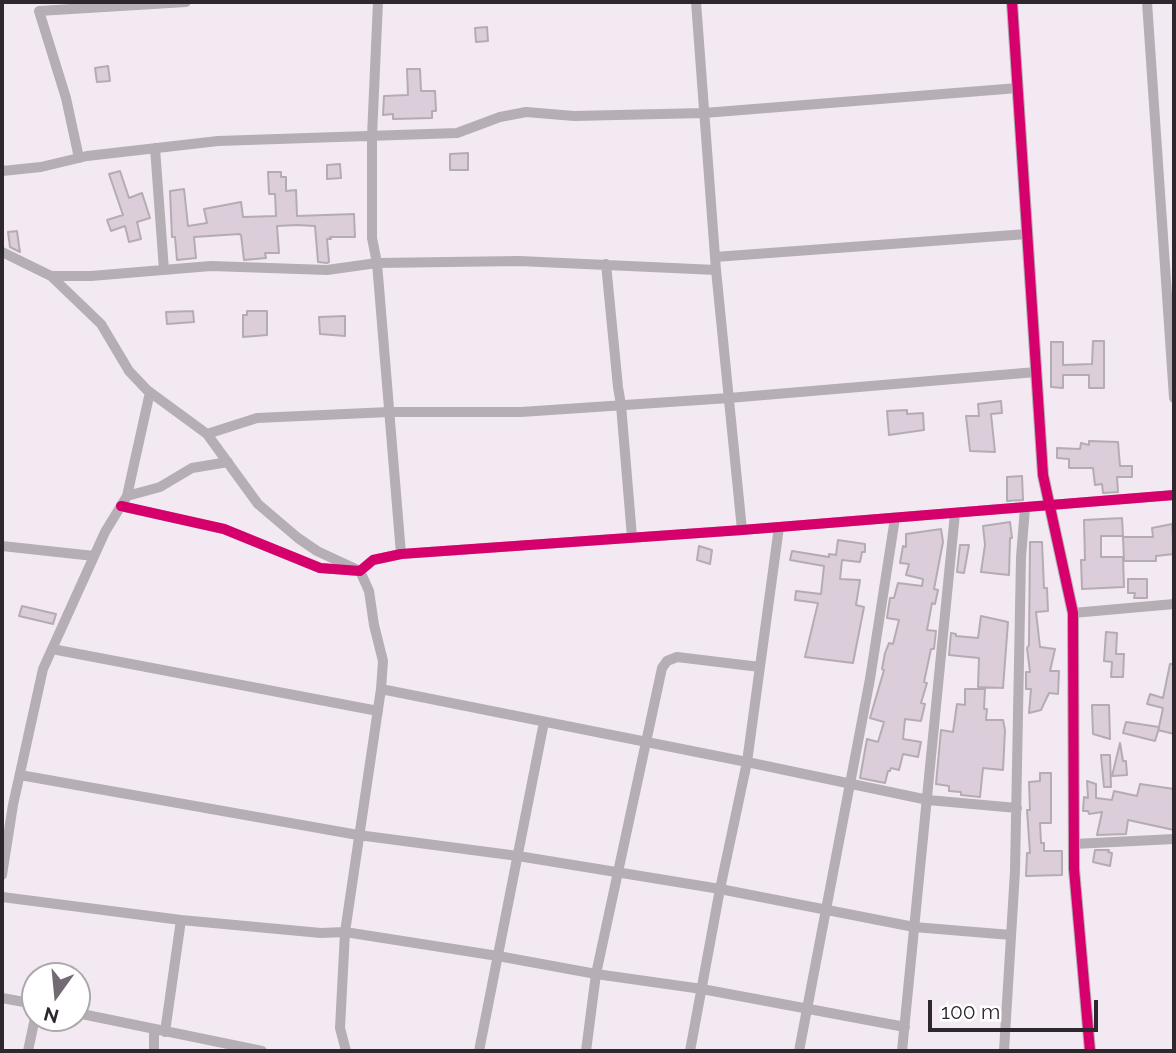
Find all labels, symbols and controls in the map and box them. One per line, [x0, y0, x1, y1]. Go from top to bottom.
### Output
north arrow [21, 962, 91, 1032]
scale bar [931, 986, 1101, 1030]
text: 100 m [941, 999, 1000, 1024]
text: N [41, 1003, 61, 1028]

